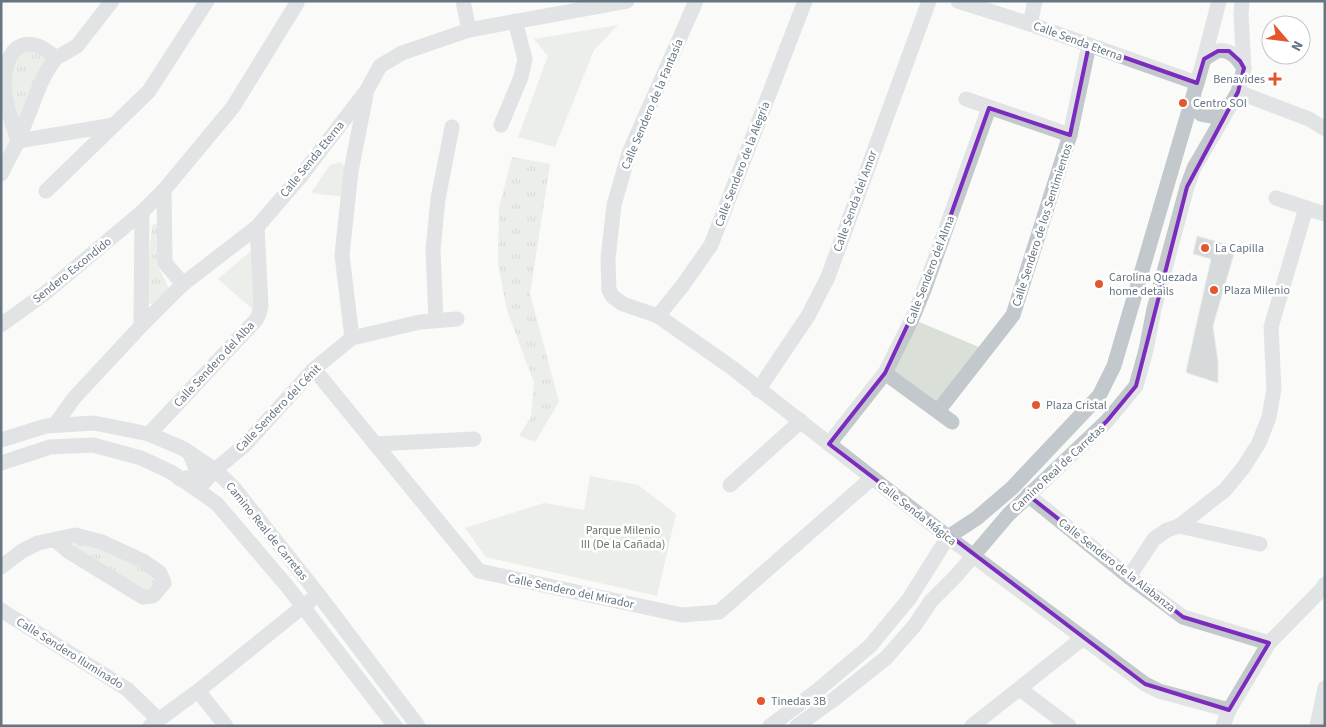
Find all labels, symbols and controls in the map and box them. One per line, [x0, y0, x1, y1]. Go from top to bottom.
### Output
north arrow [1261, 15, 1311, 65]
street label: Calle Senda Eterna [1031, 17, 1125, 66]
street label: Calle Sendero de la Fantasía [617, 36, 688, 172]
text: N [1286, 37, 1308, 54]
place label: Benavides [1213, 71, 1265, 88]
marker: Benavides [1269, 73, 1281, 85]
place label: Centro SOI [1193, 95, 1247, 112]
marker: Centro SOI [1177, 97, 1189, 109]
street label: Calle Sendero de la Alegria [711, 99, 774, 229]
street label: Calle Senda Eterna [276, 117, 349, 201]
street label: Calle Sendero de los Sentimientos [1008, 141, 1077, 309]
street label: Calle Senda del Amor [829, 147, 882, 254]
street label: Calle Sendero del Alma [902, 213, 959, 327]
street label: Sendero Escondido [29, 233, 115, 307]
place label: La Capilla [1215, 240, 1264, 257]
marker: La Capilla [1199, 242, 1211, 254]
place label: Carolina Quezada home details [1109, 269, 1198, 300]
marker: Carolina Quezada home details [1093, 278, 1105, 290]
place label: Plaza Milenio [1224, 282, 1290, 299]
marker: Plaza Milenio [1208, 284, 1220, 296]
street label: Calle Sendero del Alba [170, 318, 259, 411]
street label: Calle Sendero del Cénit [232, 361, 325, 456]
place label: Plaza Cristal [1046, 397, 1107, 414]
marker: Plaza Cristal [1030, 399, 1042, 411]
street label: Camino Real de Carretas [1008, 421, 1109, 516]
street label: Calle Senda Mágica [873, 477, 960, 550]
street label: Camino Real de Carretas [222, 479, 312, 584]
street label: Calle Sendero de la Alabanza [1055, 514, 1179, 616]
park label: Parque Milenio III (De la Cañada) [581, 522, 665, 553]
street label: Calle Sendero del Mirador [506, 570, 636, 613]
street label: Calle Sendero Iluminado [13, 614, 127, 693]
place label: Tinedas 3B [771, 693, 826, 710]
marker: Tinedas 3B [755, 695, 767, 707]

